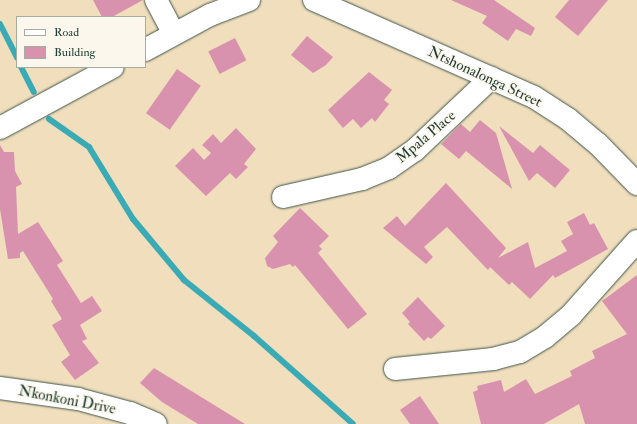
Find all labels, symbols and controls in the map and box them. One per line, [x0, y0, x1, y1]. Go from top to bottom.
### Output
legend [16, 16, 146, 68]
text: Road [54, 25, 79, 40]
street label: Ntshonalonga Street [425, 43, 545, 111]
text: Building [54, 45, 95, 60]
street label: Mpala Place [392, 107, 460, 167]
street label: Nkonkoni Drive [17, 382, 117, 418]

